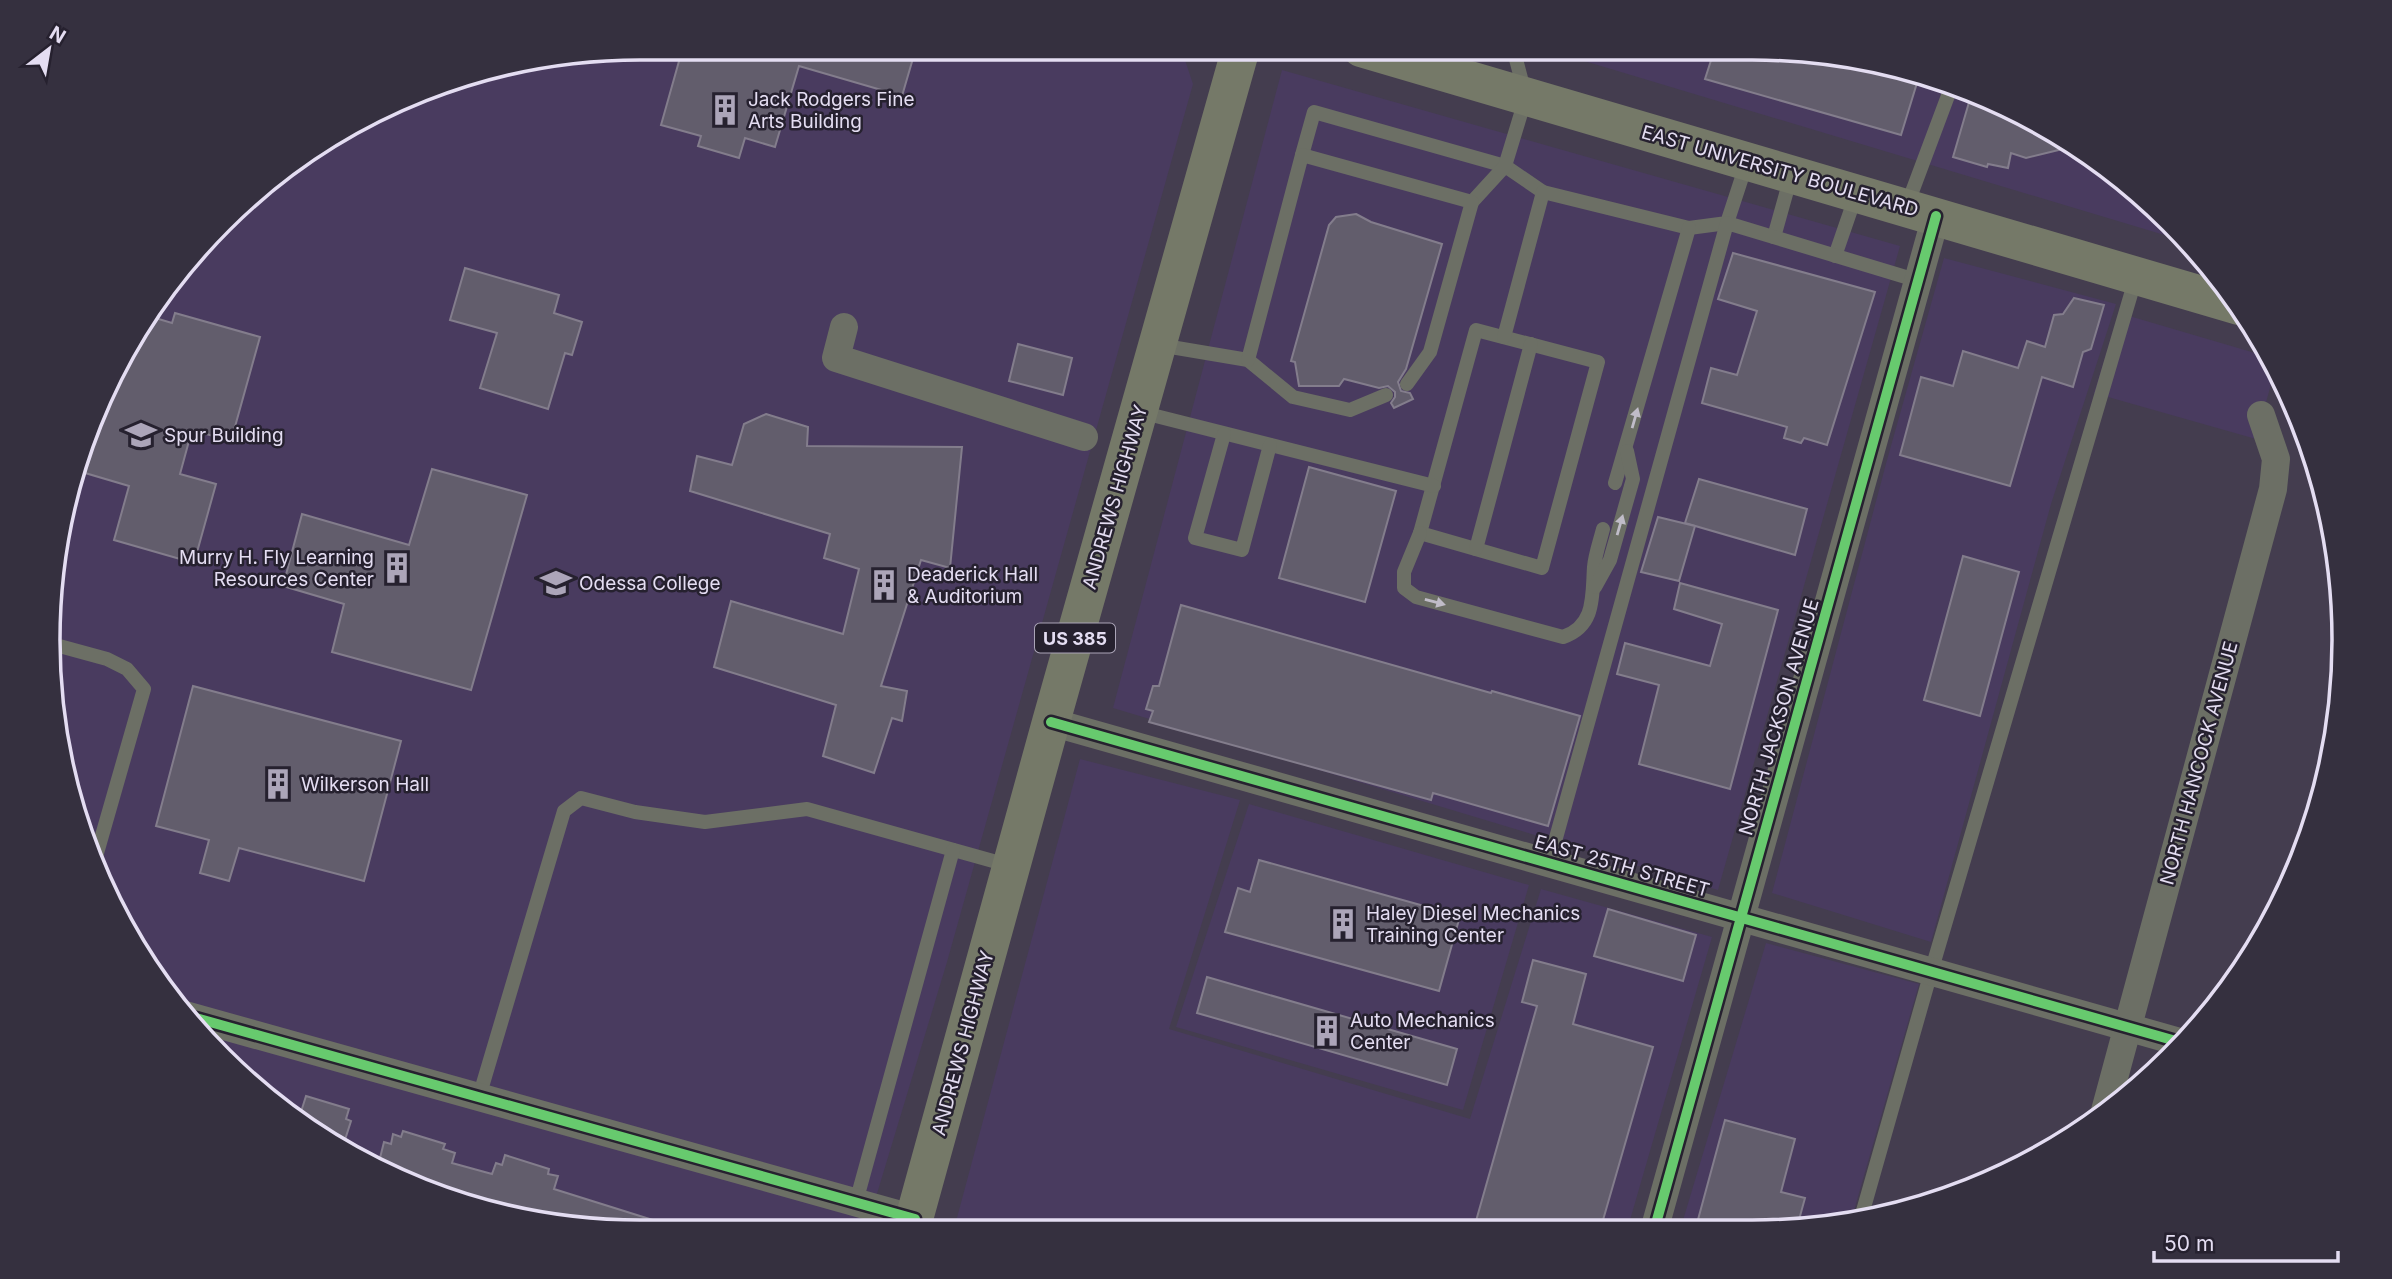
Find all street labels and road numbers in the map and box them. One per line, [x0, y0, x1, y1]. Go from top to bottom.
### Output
street label: EAST UNIVERSITY BOULEVARD [1639, 120, 1921, 222]
street label: ANDREWS HIGHWAY [1078, 402, 1152, 592]
street label: NORTH JACKSON AVENUE [1734, 596, 1824, 838]
road number: US 385 [1035, 624, 1115, 652]
street label: NORTH HANCOCK AVENUE [2155, 639, 2243, 887]
street label: EAST 25TH STREET [1532, 830, 1712, 902]
street label: ANDREWS HIGHWAY [927, 948, 999, 1138]

